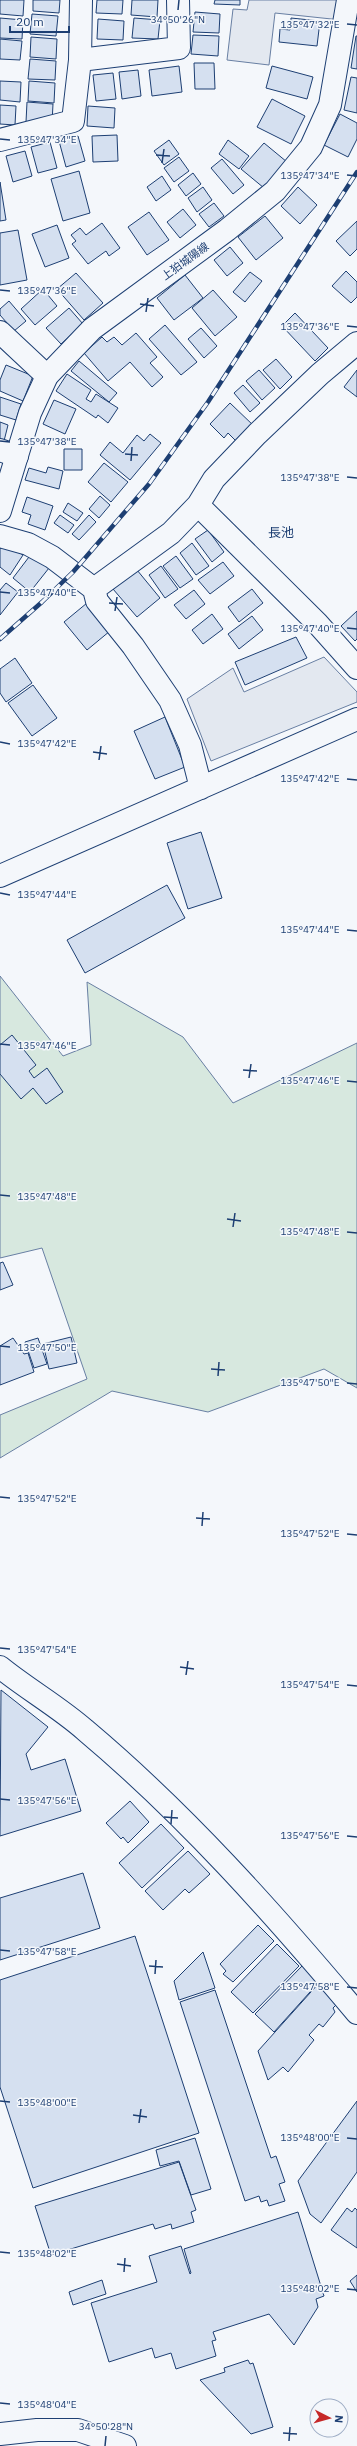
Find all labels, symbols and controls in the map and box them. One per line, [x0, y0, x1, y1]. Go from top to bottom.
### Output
scale bar [10, 8, 69, 34]
text: 34°50'26"N [151, 13, 205, 26]
text: 20 m [16, 14, 44, 29]
text: 135°47'32"E [280, 18, 340, 31]
text: 135°47'34"E [17, 133, 77, 146]
text: 135°47'34"E [280, 169, 340, 182]
street label: 上狛城陽線 [159, 239, 211, 283]
text: 135°47'36"E [17, 284, 77, 297]
text: 135°47'36"E [280, 320, 340, 333]
text: 135°47'38"E [17, 435, 77, 448]
text: 135°47'38"E [280, 471, 340, 484]
district label: 長池 [268, 524, 294, 541]
text: 135°47'40"E [17, 586, 77, 599]
text: 135°47'40"E [280, 622, 340, 635]
text: 135°47'42"E [17, 737, 77, 750]
text: 135°47'42"E [280, 772, 340, 785]
text: 135°47'44"E [17, 888, 77, 901]
text: 135°47'44"E [280, 923, 340, 936]
text: 135°47'46"E [17, 1039, 77, 1052]
text: 135°47'46"E [280, 1074, 340, 1087]
text: 135°47'48"E [17, 1190, 77, 1203]
text: 135°47'48"E [280, 1225, 340, 1238]
text: 135°47'50"E [17, 1341, 77, 1354]
text: 135°47'50"E [280, 1376, 340, 1389]
text: 135°47'52"E [17, 1492, 77, 1505]
text: 135°47'52"E [280, 1527, 340, 1540]
text: 135°47'54"E [17, 1643, 77, 1656]
text: 135°47'54"E [280, 1678, 340, 1691]
text: 135°47'56"E [17, 1794, 77, 1807]
text: 135°47'56"E [280, 1829, 340, 1842]
text: 135°47'58"E [17, 1945, 77, 1958]
text: 135°47'58"E [280, 1980, 340, 1993]
text: 135°48'00"E [17, 2096, 77, 2109]
text: 135°48'00"E [280, 2131, 340, 2144]
text: 135°48'02"E [17, 2247, 77, 2260]
text: 135°48'02"E [280, 2282, 340, 2295]
text: 135°48'04"E [17, 2398, 77, 2411]
north arrow [309, 2398, 349, 2438]
text: N [332, 2414, 346, 2424]
text: 34°50'28"N [79, 2420, 133, 2433]

